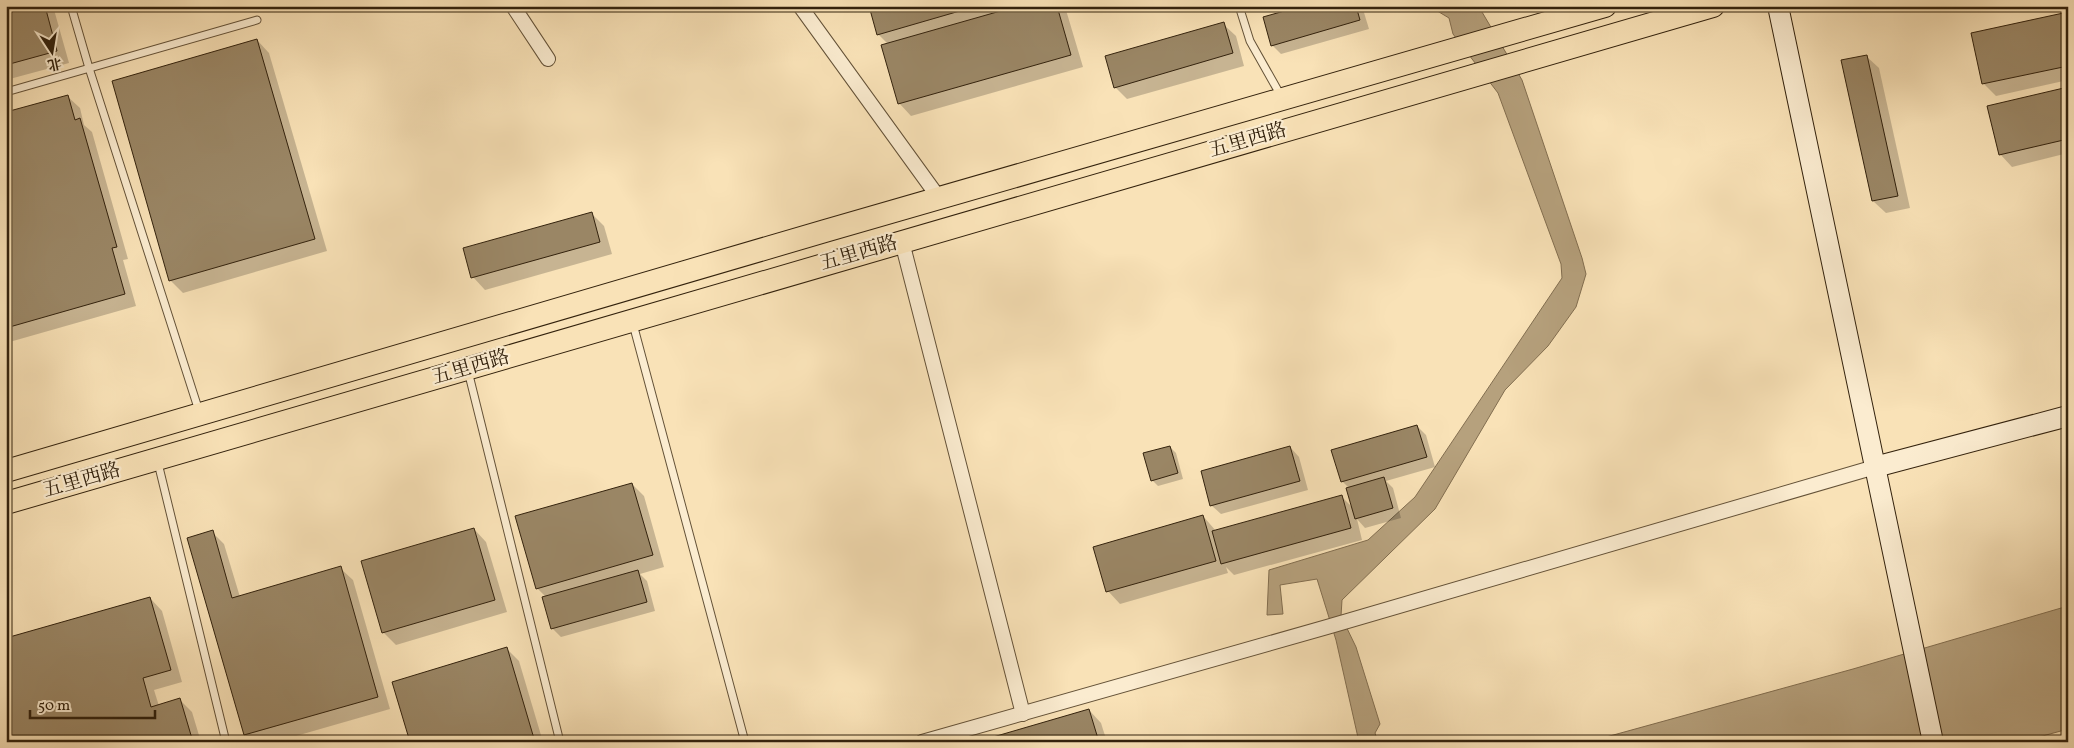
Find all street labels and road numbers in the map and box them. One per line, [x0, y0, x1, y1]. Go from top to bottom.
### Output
street label: 五里西路 [1206, 117, 1290, 165]
street label: 五里西路 [817, 230, 901, 278]
street label: 五里西路 [429, 344, 513, 392]
street label: 五里西路 [40, 457, 124, 505]

